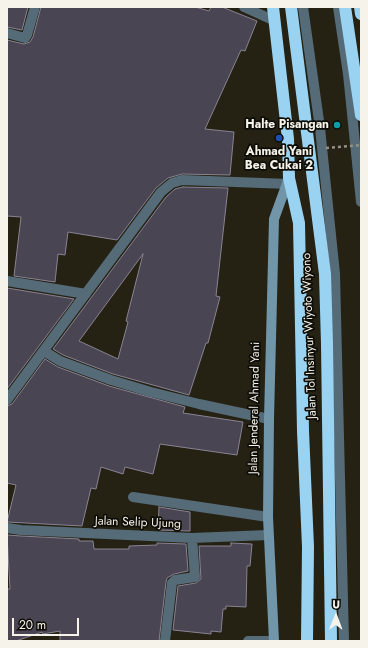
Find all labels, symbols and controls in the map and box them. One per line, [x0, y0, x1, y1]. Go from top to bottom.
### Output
place label: Halte Pisangan [245, 118, 329, 132]
marker: Halte Pisangan [332, 120, 342, 130]
marker: Ahmad Yani Bea Cukai 2 [274, 133, 284, 143]
place label: Ahmad Yani Bea Cukai 2 [245, 145, 313, 173]
street label: Jalan Tol Insinyur Wiyoto Wiyono [300, 253, 320, 419]
street label: Jalan Jenderal Ahmad Yani [247, 342, 263, 474]
street label: Jalan Selip Ujung [95, 514, 181, 532]
north arrow [316, 596, 356, 636]
text: U [332, 596, 340, 612]
scale bar [14, 610, 81, 636]
text: 20 m [19, 616, 46, 634]

